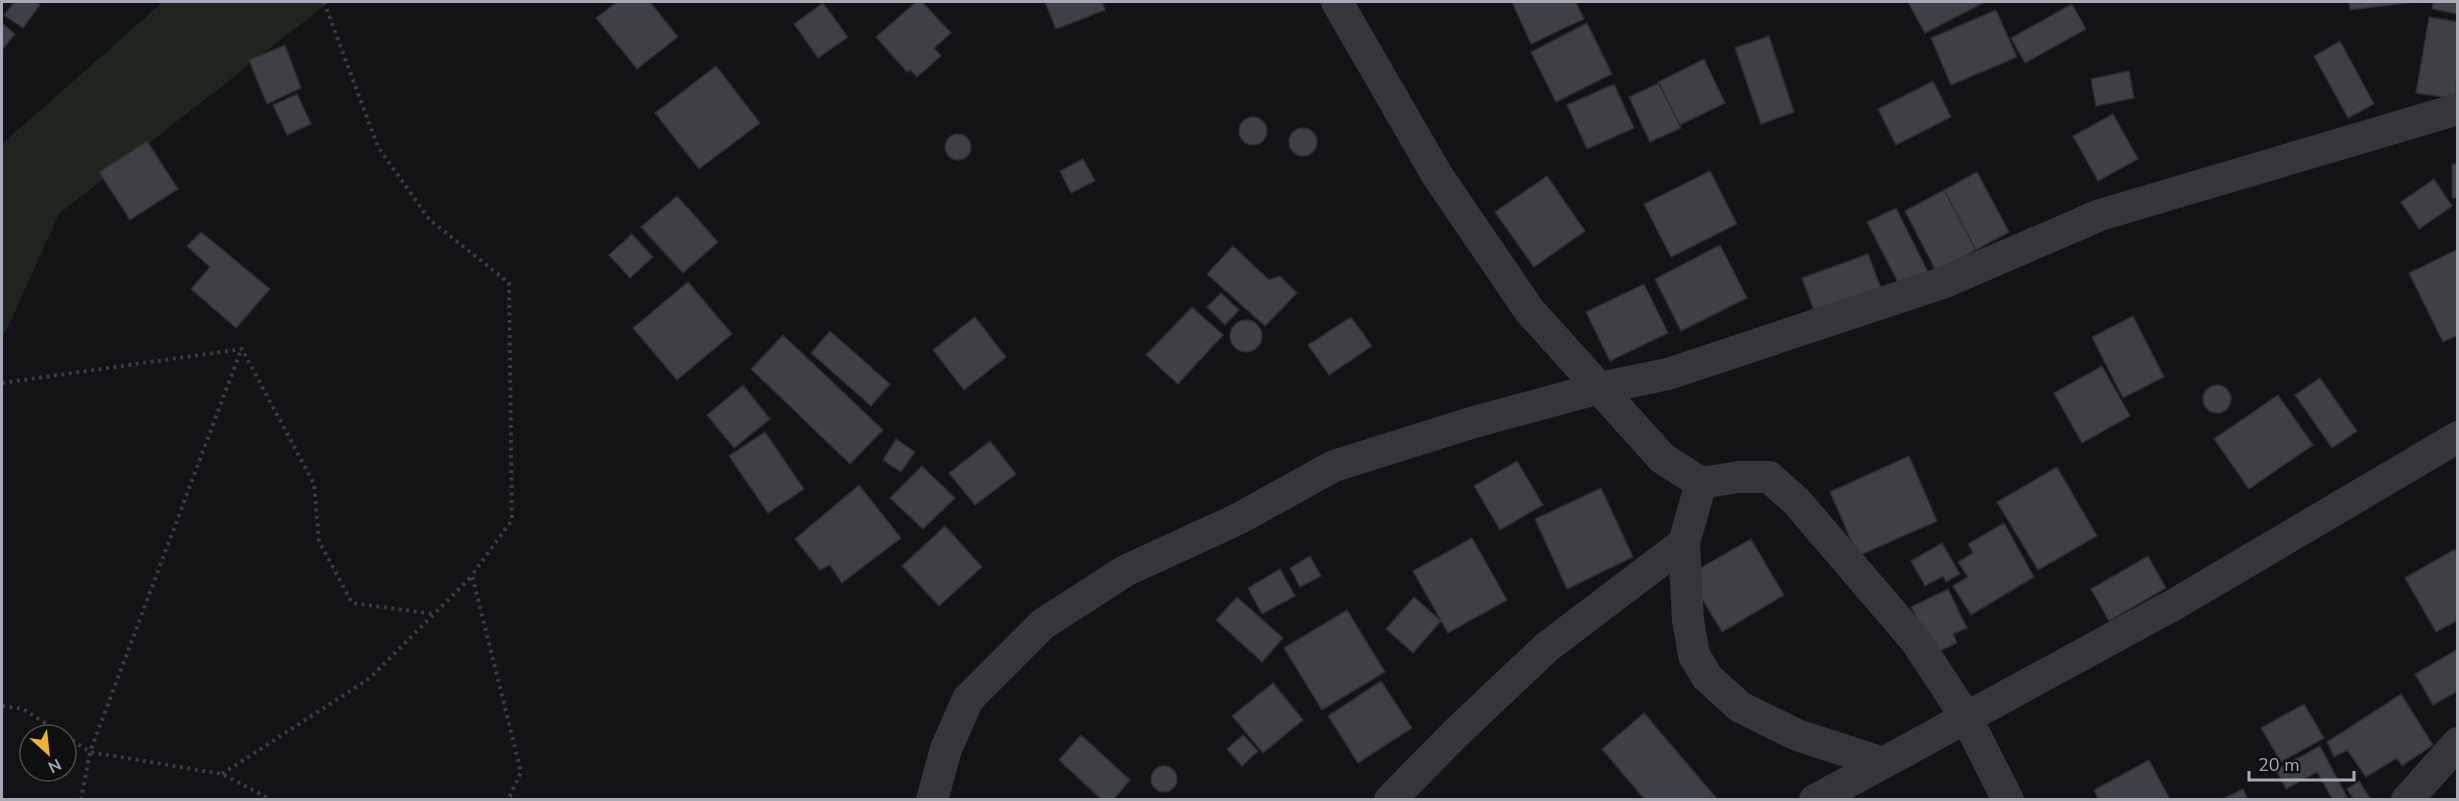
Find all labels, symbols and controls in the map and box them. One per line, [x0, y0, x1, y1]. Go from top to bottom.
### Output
north arrow [18, 723, 78, 783]
scale bar [2249, 744, 2354, 782]
text: N [44, 753, 65, 778]
text: 20 m [2258, 753, 2300, 777]

